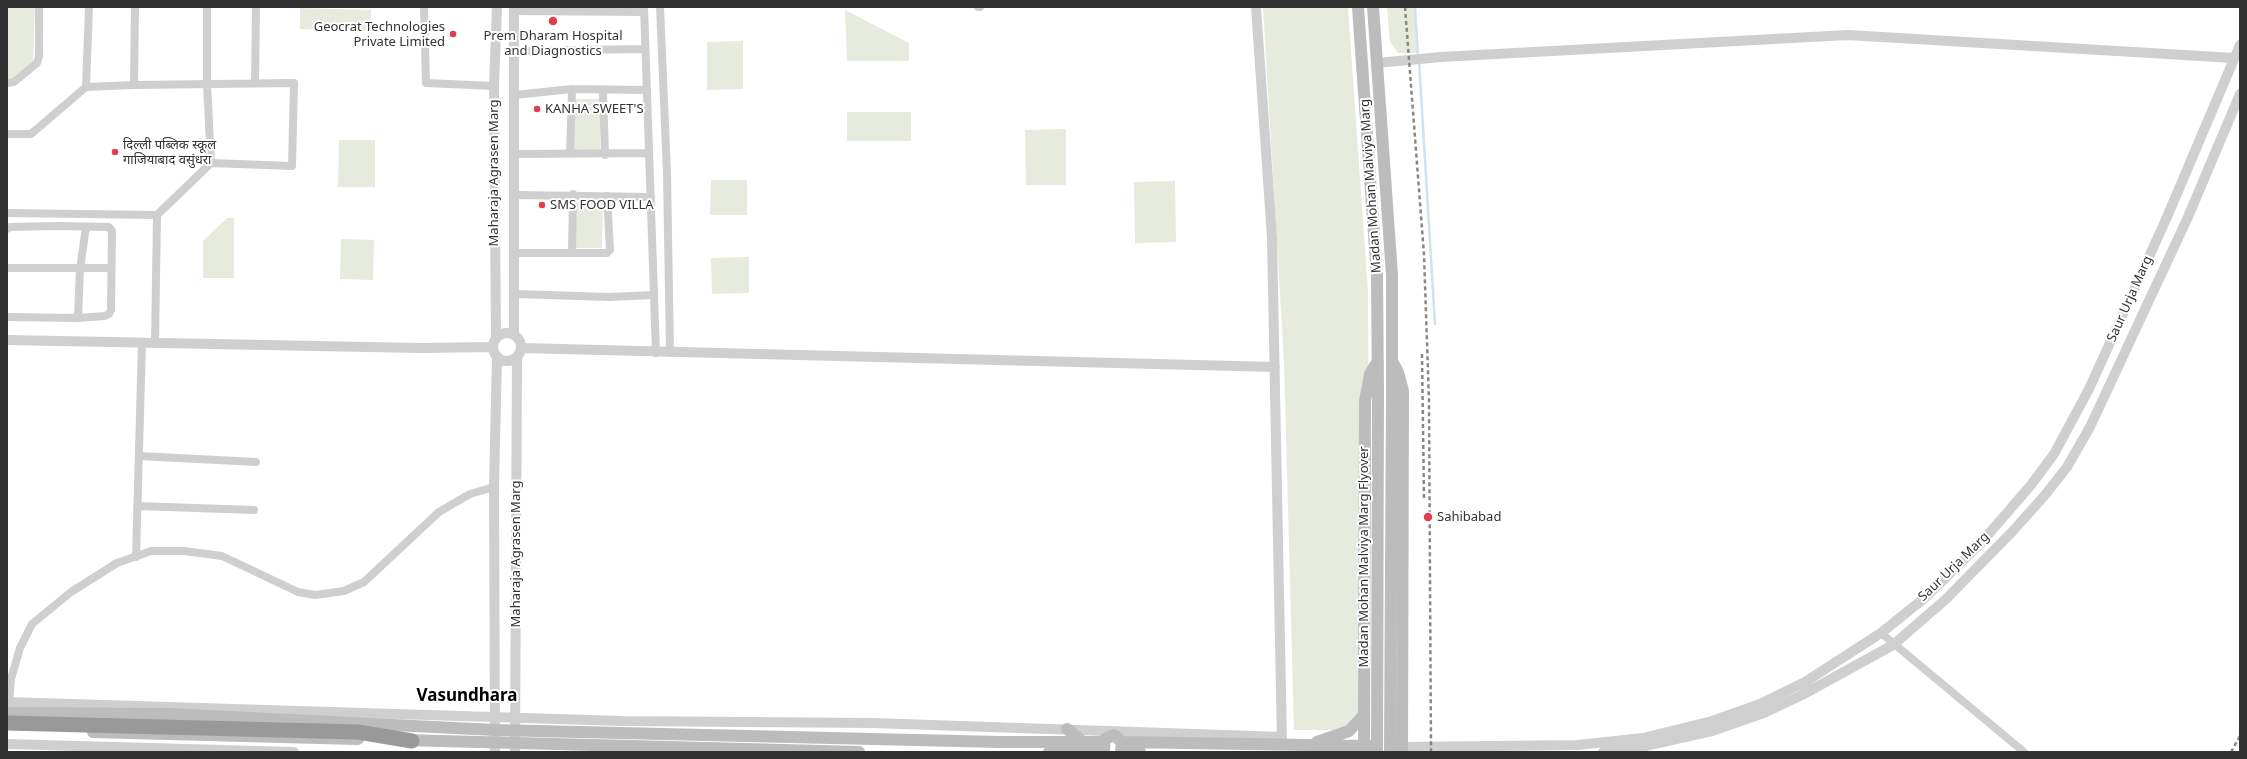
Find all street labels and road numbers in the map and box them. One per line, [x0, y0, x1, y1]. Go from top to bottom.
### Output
street label: Madan Mohan Malviya Marg [1357, 99, 1385, 273]
street label: Maharaja Agrasen Marg [486, 100, 502, 246]
street label: Saur Urja Marg [2104, 254, 2156, 344]
street label: Madan Mohan Malviya Marg Flyover [1356, 446, 1372, 668]
street label: Maharaja Agrasen Marg [508, 481, 524, 627]
street label: Saur Urja Marg [1915, 529, 1993, 605]

